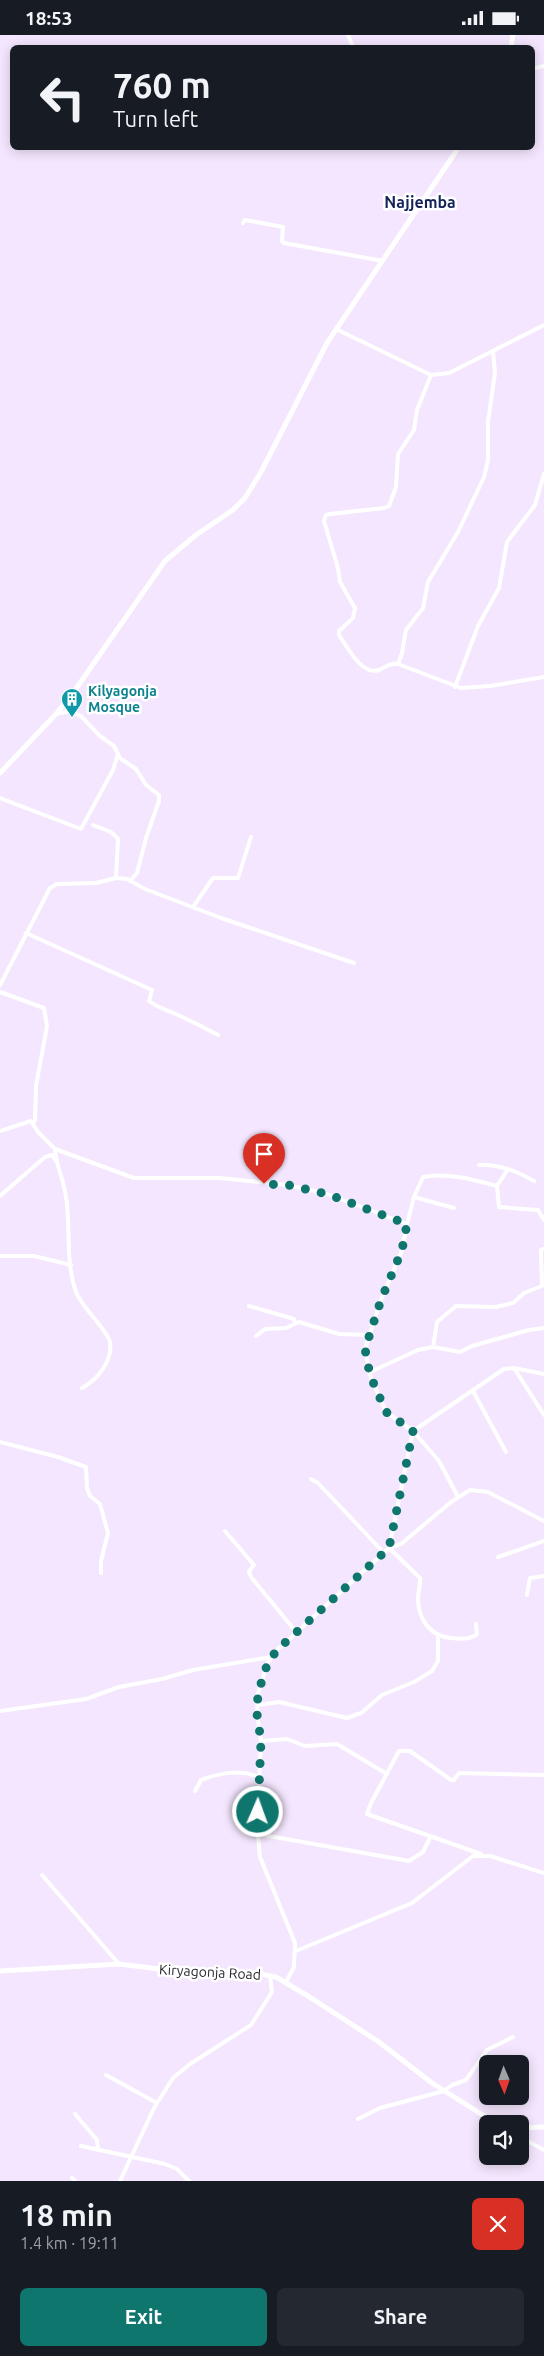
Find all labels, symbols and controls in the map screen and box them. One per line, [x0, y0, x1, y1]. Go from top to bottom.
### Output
text: 18:53 [25, 7, 73, 29]
icon: left [30, 65, 95, 130]
text: 760 m [113, 65, 211, 105]
text: Turn left [113, 106, 198, 131]
district label: Najjemba [384, 193, 456, 211]
place label: Kilyagonja Mosque [88, 683, 157, 715]
building icon: Kilyagonja Mosque [60, 687, 84, 718]
pin [243, 1133, 285, 1184]
icon: arrive [250, 1140, 278, 1168]
position arrow [231, 1785, 283, 1837]
street label: Kiryagonja Road [159, 1961, 261, 1983]
north arrow [479, 2055, 529, 2105]
map controls [479, 2055, 529, 2165]
button: sound [479, 2115, 529, 2165]
text: 18 min [20, 2198, 113, 2232]
button: close [472, 2198, 524, 2250]
text: 1.4 km · 19:11 [20, 2234, 119, 2252]
button: Exit [20, 2288, 267, 2346]
button: Share [277, 2288, 524, 2346]

